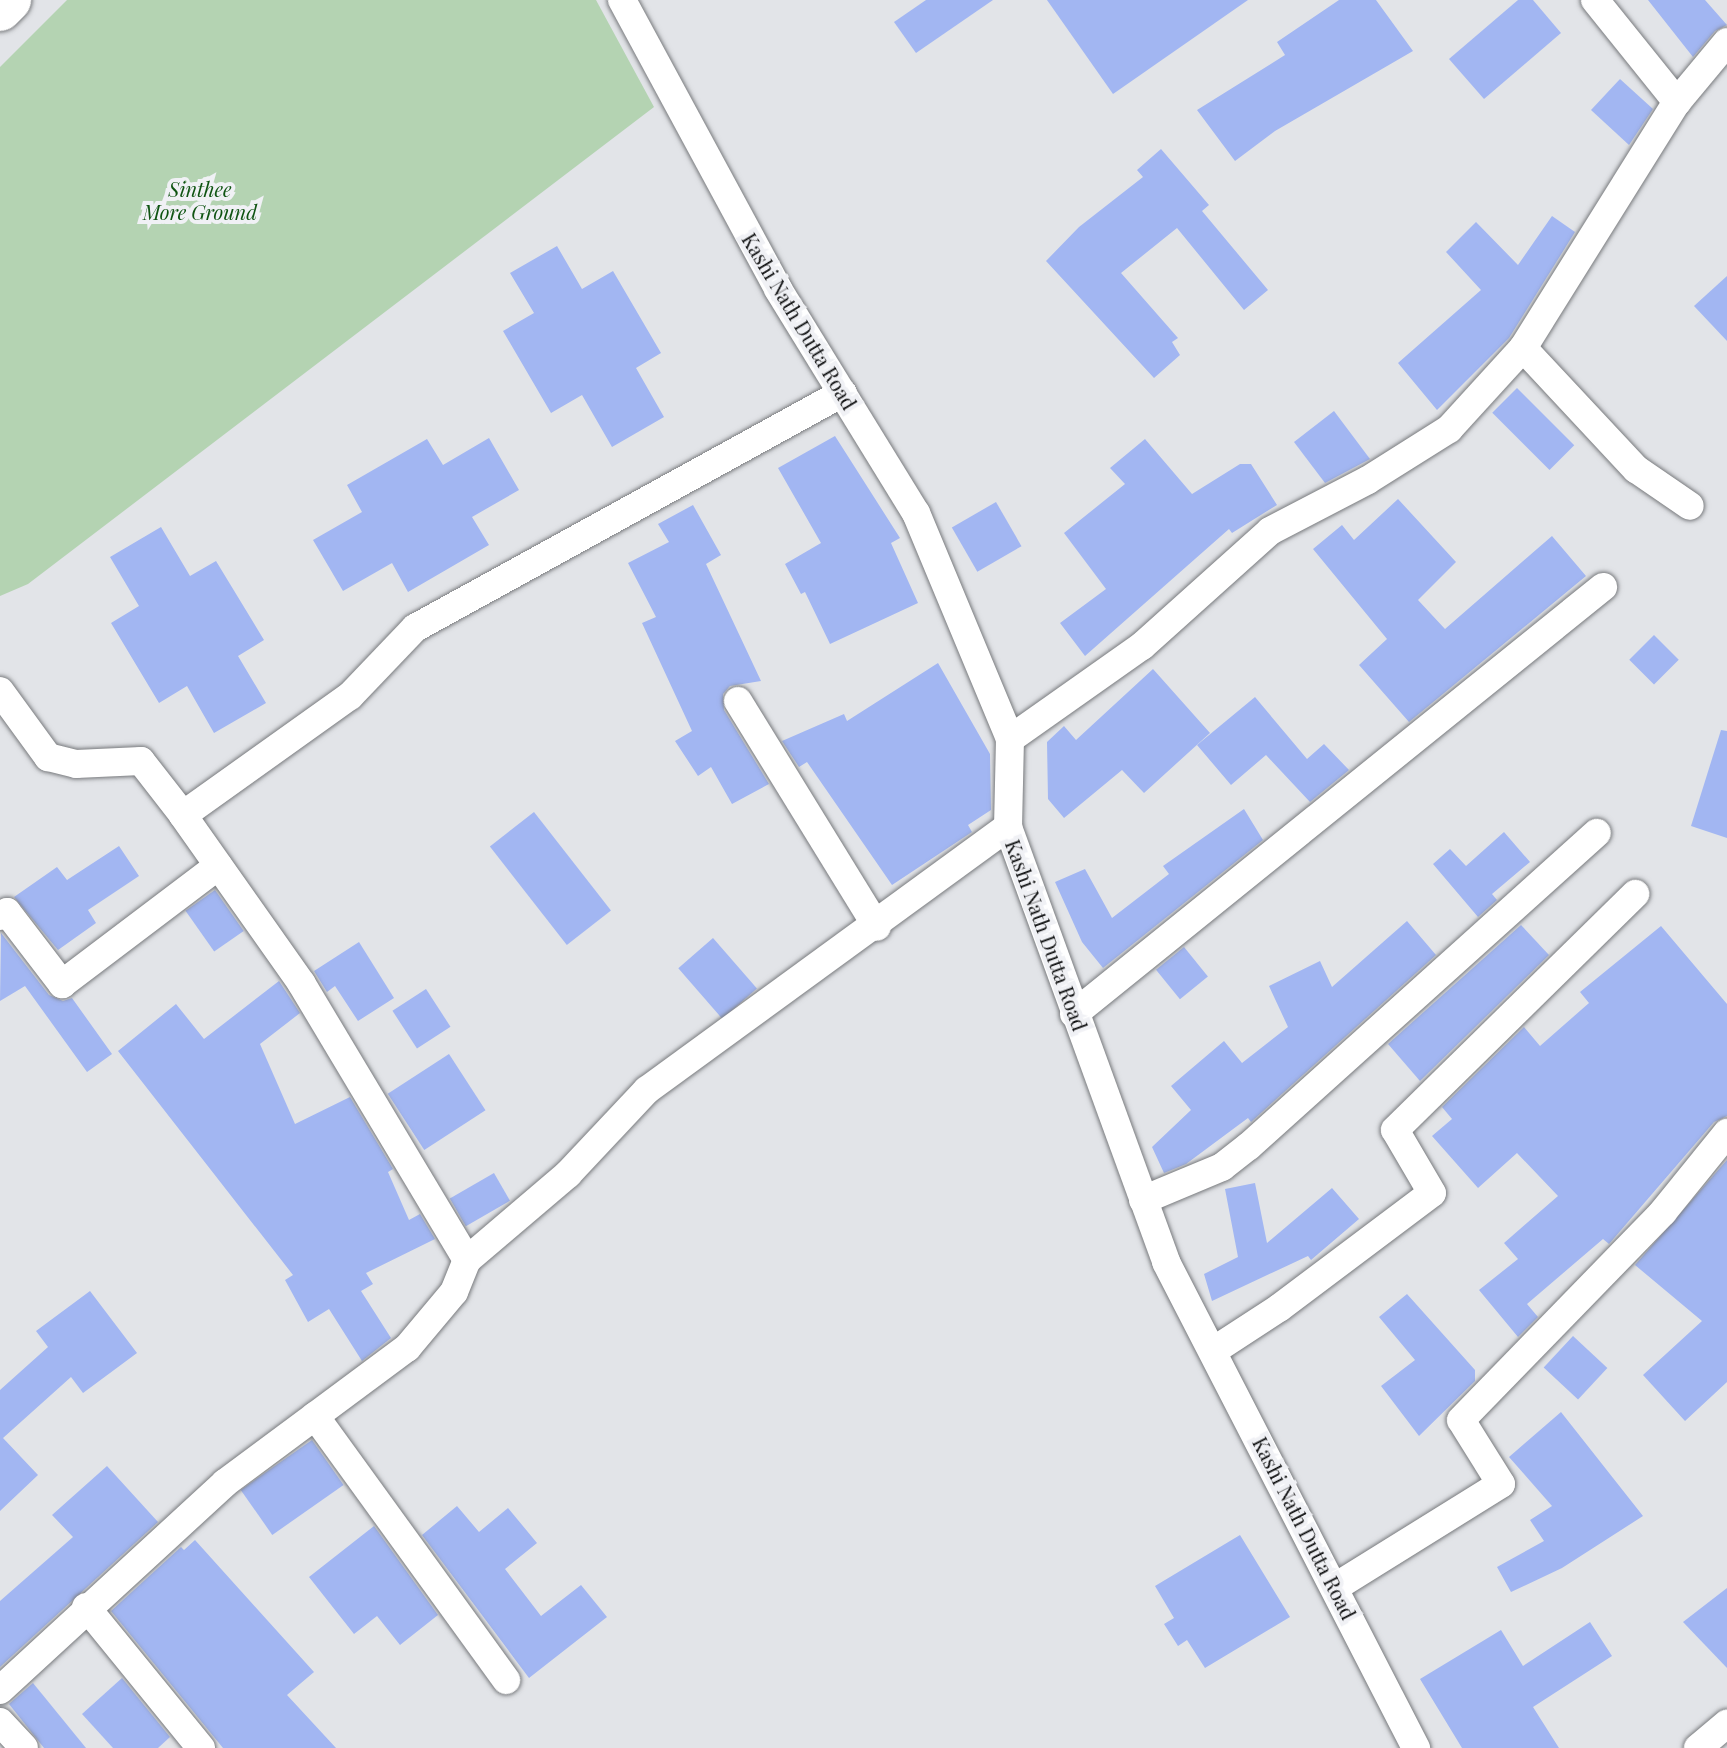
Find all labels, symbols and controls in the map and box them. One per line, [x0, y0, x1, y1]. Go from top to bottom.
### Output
park label: Sinthee More Ground [143, 176, 257, 223]
street label: Kashi Nath Dutta Road [738, 228, 862, 414]
street label: Kashi Nath Dutta Road [1001, 836, 1093, 1034]
street label: Kashi Nath Dutta Road [1248, 1433, 1362, 1623]

